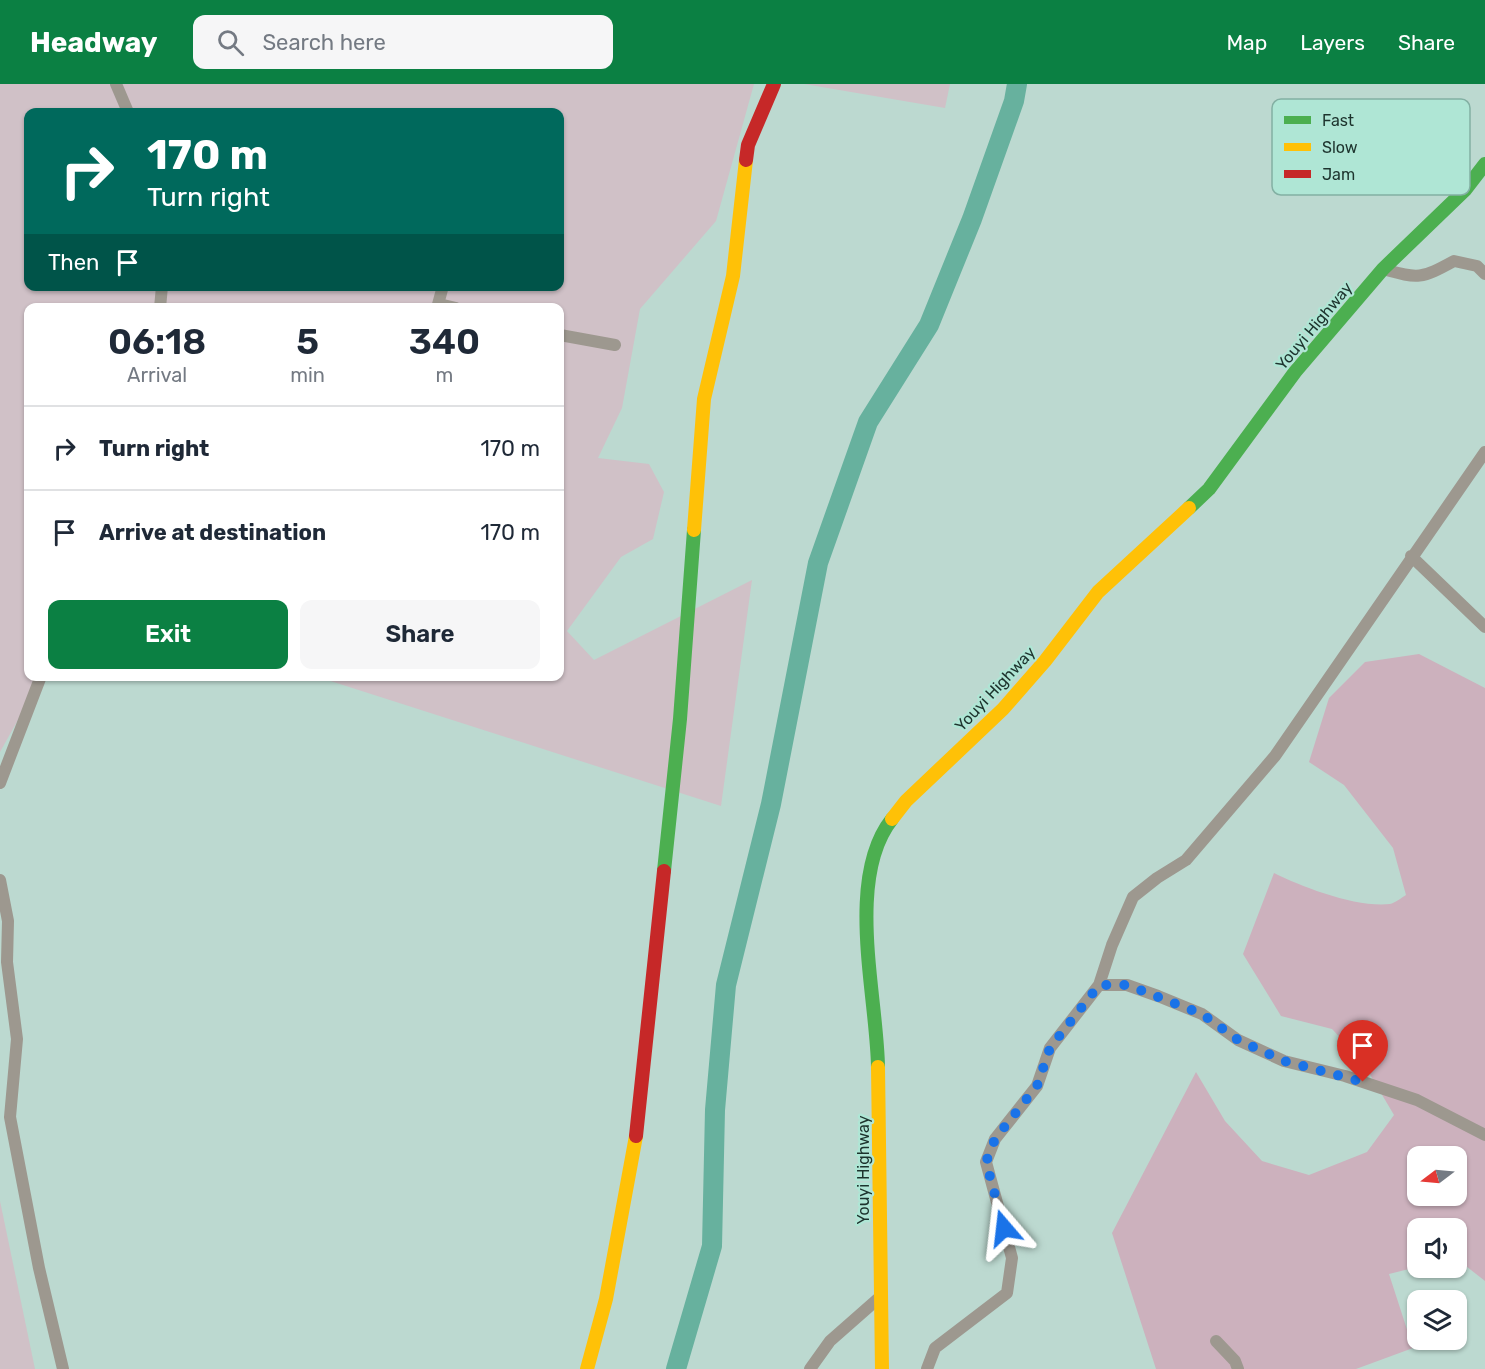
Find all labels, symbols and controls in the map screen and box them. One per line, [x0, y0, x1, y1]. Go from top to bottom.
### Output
search box [193, 15, 613, 69]
text: Headway [30, 26, 157, 59]
icon: search [214, 26, 247, 59]
text: Search here [262, 29, 386, 56]
text: Map [1226, 30, 1267, 55]
text: Layers [1300, 30, 1365, 55]
text: Share [1398, 30, 1455, 55]
legend [1272, 99, 1470, 195]
text: Fast [1322, 111, 1354, 130]
text: 170 m [147, 130, 268, 180]
icon: right [48, 132, 126, 210]
text: Slow [1322, 138, 1358, 157]
text: Jam [1322, 165, 1355, 184]
text: Turn right [147, 181, 270, 213]
icon: arrive [111, 246, 144, 279]
text: Then [48, 249, 99, 276]
street label: Youyi Highway [1272, 278, 1356, 374]
text: 06:18 [108, 320, 206, 363]
text: 5 [296, 320, 319, 363]
text: 340 [409, 320, 480, 363]
text: Arrival [127, 363, 187, 387]
text: min [290, 363, 325, 387]
text: m [436, 363, 453, 387]
icon: right [48, 432, 81, 465]
text: Turn right [99, 435, 209, 462]
text: 170 m [480, 435, 540, 462]
icon: arrive [48, 516, 81, 549]
text: Arrive at destination [99, 519, 326, 546]
text: 170 m [480, 519, 540, 546]
button: Exit [48, 600, 288, 669]
button: Share [300, 600, 540, 669]
street label: Youyi Highway [951, 643, 1039, 735]
pin [1337, 1020, 1388, 1082]
icon: arrive [1346, 1029, 1379, 1062]
street label: Youyi Highway [854, 1115, 873, 1225]
north arrow [1407, 1146, 1467, 1206]
map controls [1407, 1146, 1467, 1350]
position arrow [972, 1196, 1036, 1260]
button: sound [1407, 1218, 1467, 1278]
button: layers [1407, 1290, 1467, 1350]

